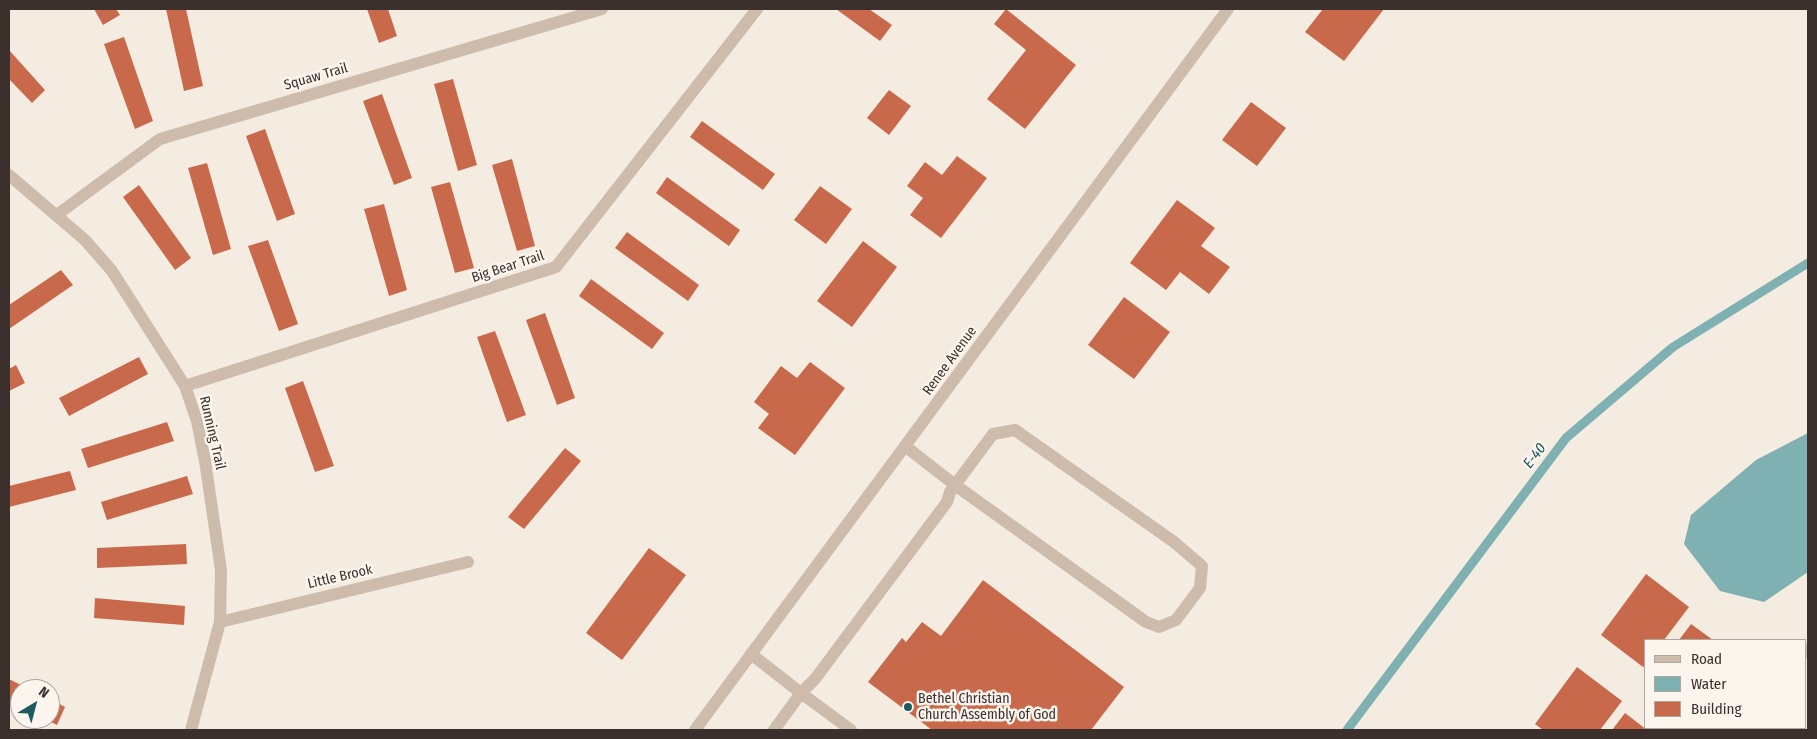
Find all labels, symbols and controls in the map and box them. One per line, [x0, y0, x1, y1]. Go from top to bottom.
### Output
street label: Squaw Trail [282, 60, 350, 94]
street label: Big Bear Trail [470, 247, 546, 287]
street label: Renee Avenue [919, 323, 981, 399]
street label: Running Trail [195, 395, 229, 471]
water label: E-40 [1520, 440, 1550, 472]
street label: Little Brook [306, 561, 374, 593]
legend [1644, 639, 1807, 729]
text: Road [1691, 650, 1722, 668]
text: Water [1691, 675, 1726, 693]
north arrow [10, 679, 60, 729]
text: N [35, 683, 52, 702]
place label: Bethel Christian Church Assembly of God [918, 691, 1056, 724]
text: Building [1691, 700, 1742, 718]
marker: Bethel Christian Church Assembly of God [902, 701, 914, 713]

